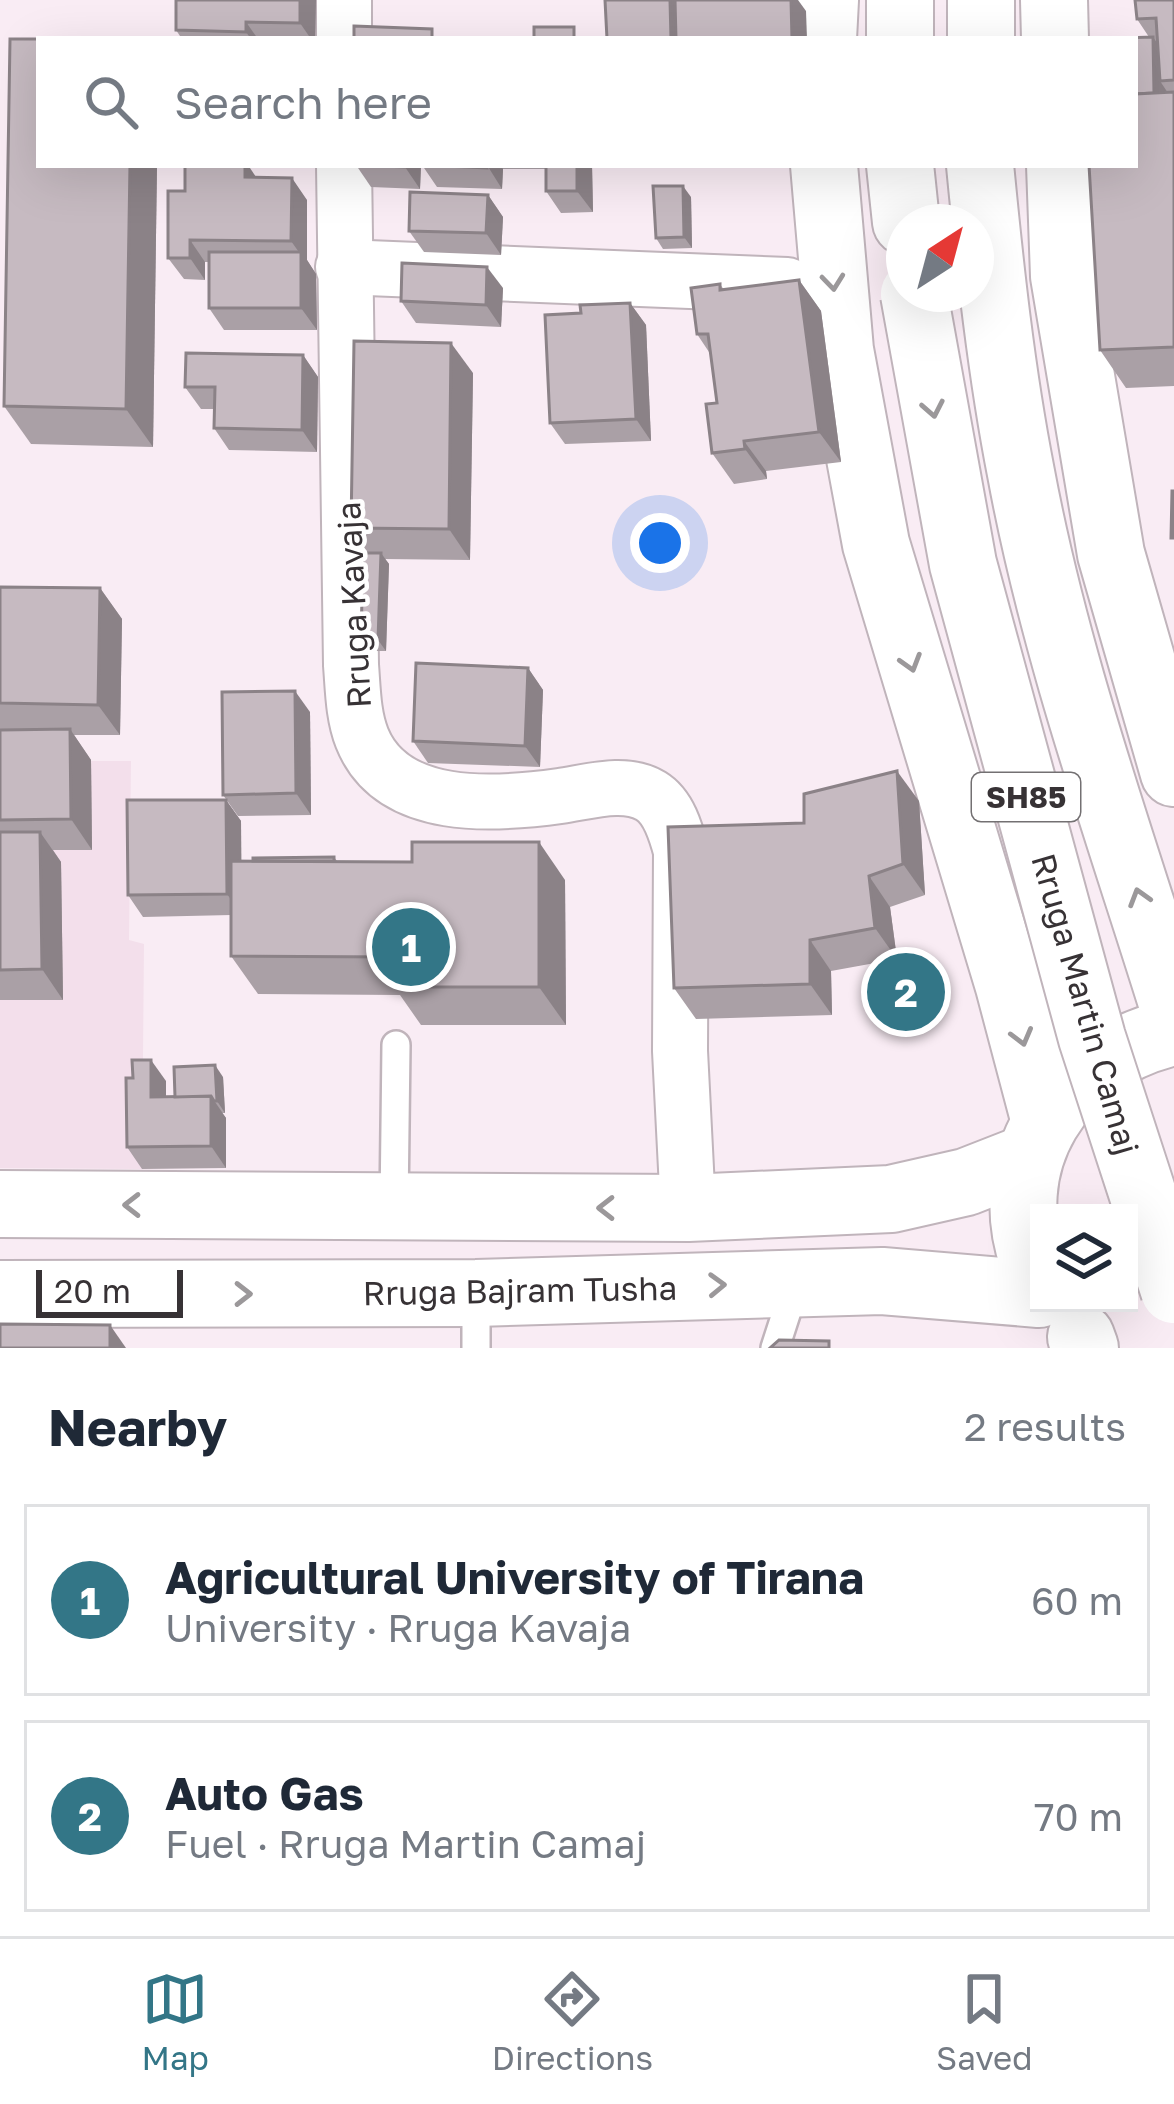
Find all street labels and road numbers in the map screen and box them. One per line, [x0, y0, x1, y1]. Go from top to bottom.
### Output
street label: Rruga Kavaja [328, 501, 378, 709]
road number: SH85 [972, 773, 1080, 821]
street label: Rruga Martin Camaj [1024, 849, 1148, 1159]
street label: Rruga Bajram Tusha [362, 1268, 678, 1312]

